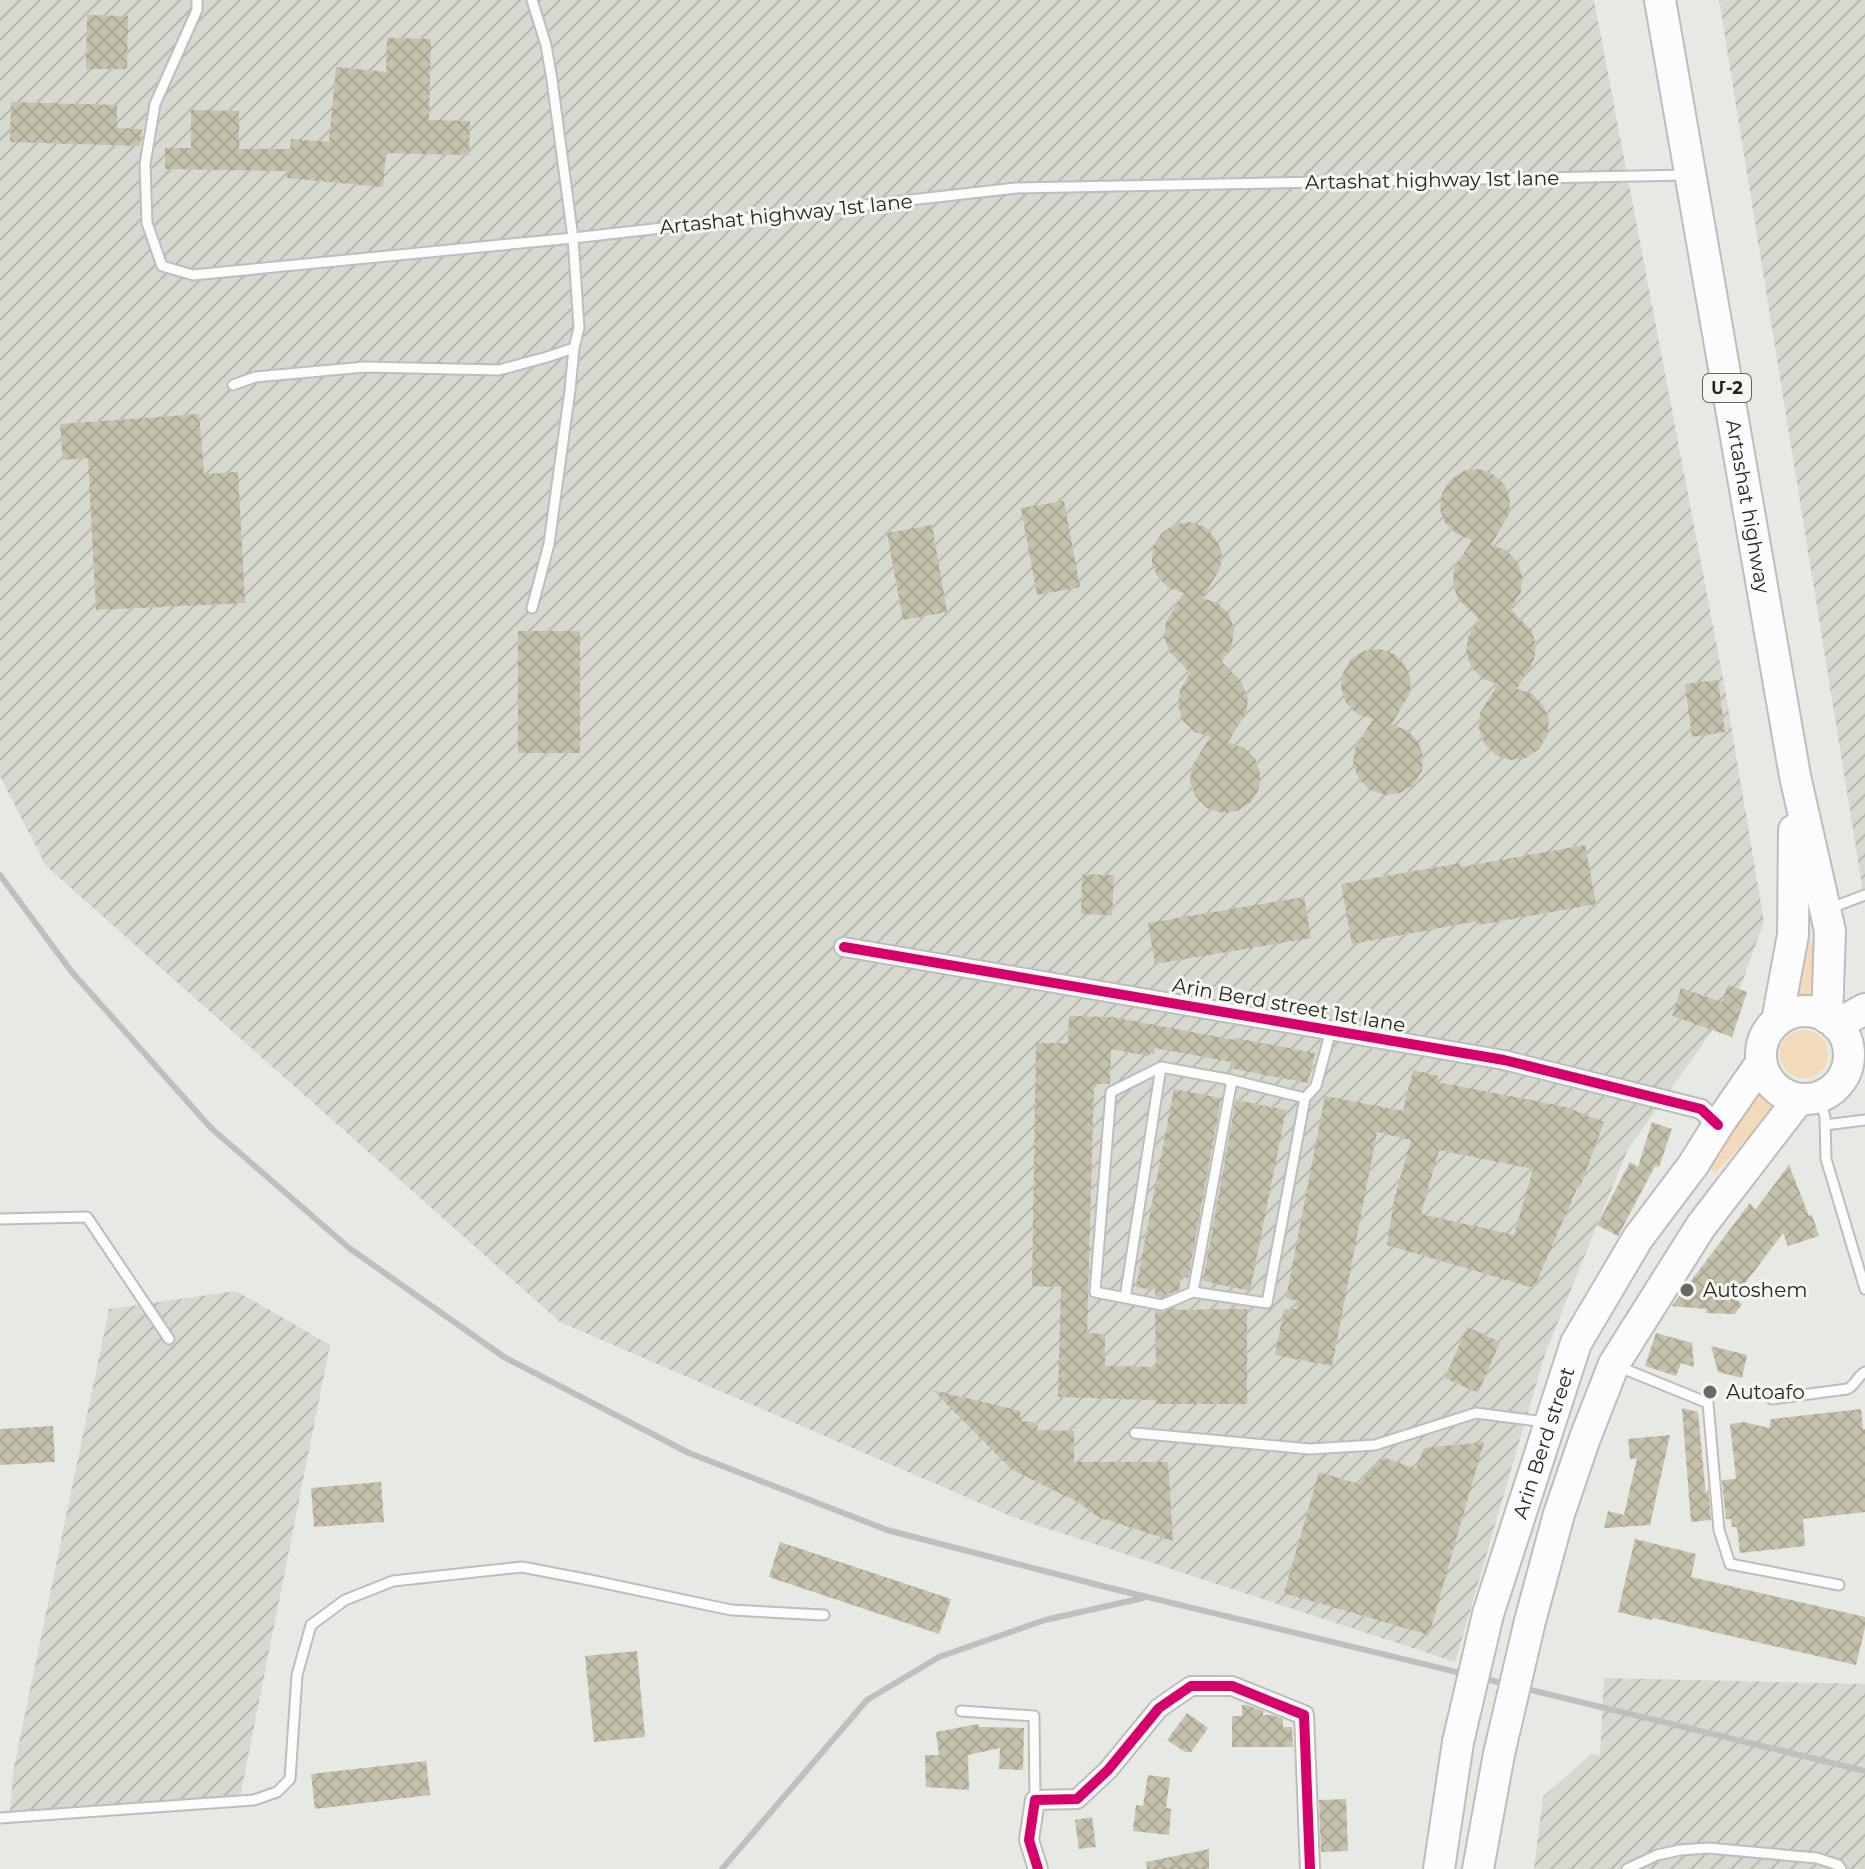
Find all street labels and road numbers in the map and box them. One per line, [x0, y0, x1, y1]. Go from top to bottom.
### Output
street label: Artashat highway 1st lane [1305, 166, 1559, 194]
street label: Artashat highway 1st lane [658, 189, 914, 239]
road number: Մ-2 [1703, 374, 1751, 402]
street label: Artashat highway [1721, 418, 1775, 595]
street label: Arin Berd street 1st lane [1171, 973, 1407, 1037]
street label: Arin Berd street [1508, 1364, 1579, 1522]

